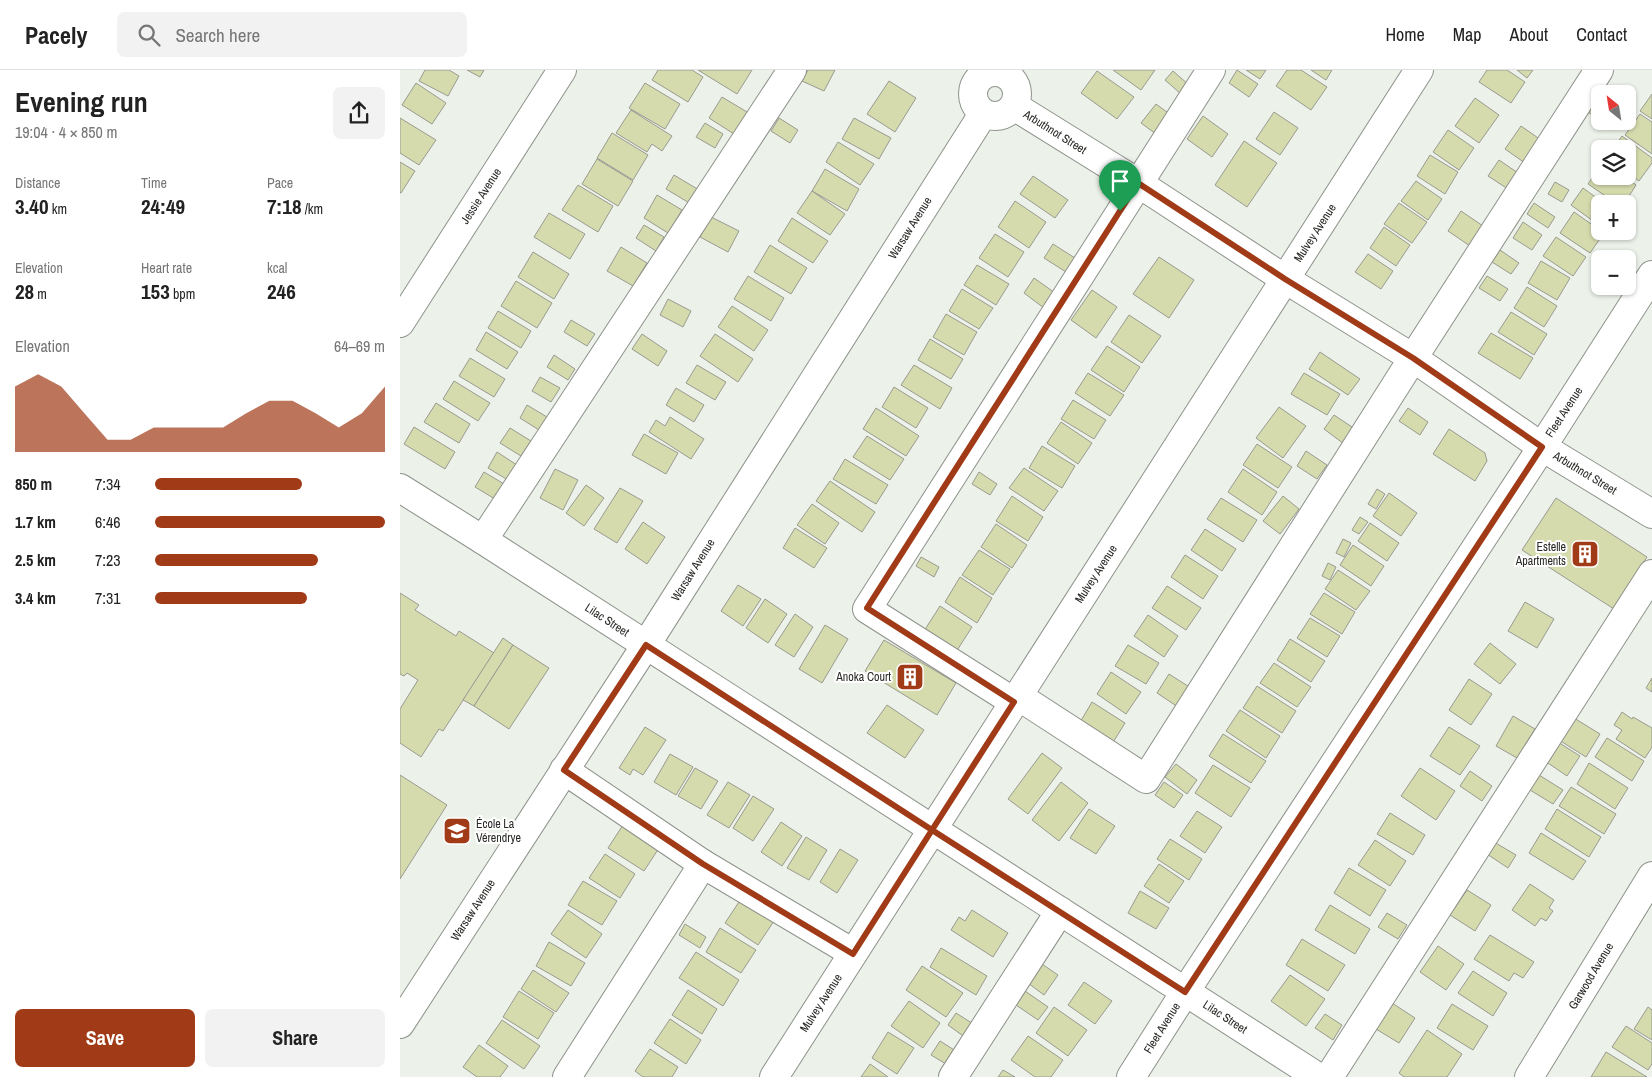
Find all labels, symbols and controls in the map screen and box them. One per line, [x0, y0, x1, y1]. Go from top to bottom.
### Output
search box [117, 12, 467, 57]
text: Pacely [25, 19, 87, 51]
icon: search [135, 21, 163, 49]
text: Search here [175, 22, 260, 48]
text: Home [1385, 22, 1425, 47]
text: Map [1453, 22, 1482, 47]
text: About [1510, 22, 1548, 47]
text: Contact [1576, 22, 1627, 47]
text: Evening run [15, 83, 148, 121]
north arrow [1591, 85, 1636, 130]
map controls [1591, 85, 1636, 295]
button: share [333, 87, 385, 139]
street label: Arbuthnot Street [1020, 106, 1090, 158]
text: 19:04 · 4 × 850 m [15, 121, 118, 143]
button: layers [1591, 140, 1636, 185]
pin [1099, 160, 1141, 211]
street label: Jessie Avenue [457, 165, 505, 227]
icon: arrive [1106, 167, 1134, 195]
text: Distance [15, 174, 60, 192]
text: Time [141, 174, 167, 192]
text: Pace [267, 174, 293, 192]
text: 3.40 [15, 192, 49, 221]
text: 24:49 [141, 192, 185, 221]
text: 7:18 [267, 192, 301, 221]
street label: Warsaw Avenue [885, 194, 935, 262]
button: + [1591, 195, 1636, 240]
text: km [49, 200, 67, 218]
text: /km [301, 200, 323, 218]
street label: Mulvey Avenue [1290, 201, 1340, 265]
button: − [1591, 250, 1636, 295]
text: Elevation [15, 259, 63, 277]
text: Heart rate [141, 259, 192, 277]
text: kcal [267, 259, 287, 277]
text: 28 [15, 277, 34, 306]
text: 153 [141, 277, 170, 306]
text: 246 [267, 277, 296, 306]
text: m [34, 285, 47, 303]
text: bpm [170, 285, 195, 303]
text: Elevation [15, 335, 70, 357]
text: 64–69 m [334, 335, 385, 357]
street label: Fleet Avenue [1542, 384, 1586, 440]
street label: Arbuthnot Street [1549, 447, 1620, 498]
text: 850 m [15, 473, 52, 495]
text: 7:34 [95, 473, 121, 495]
text: 1.7 km [15, 511, 56, 533]
text: 6:46 [95, 511, 121, 533]
street label: Warsaw Avenue [668, 536, 718, 604]
place label: Estelle Apartments [1515, 539, 1566, 569]
building icon: Estelle Apartments [1570, 539, 1600, 569]
street label: Mulvey Avenue [1071, 542, 1121, 606]
text: 2.5 km [15, 549, 56, 571]
text: 7:23 [95, 549, 121, 571]
text: 3.4 km [15, 587, 56, 609]
text: 7:31 [95, 587, 121, 609]
street label: Lilac Street [582, 600, 632, 640]
building icon: Anoka Court [895, 662, 925, 692]
place label: Anoka Court [835, 669, 891, 685]
school or university icon: École La Vérendrye [442, 816, 472, 846]
place label: École La Vérendrye [476, 816, 521, 846]
street label: Warsaw Avenue [447, 876, 499, 944]
street label: Garwood Avenue [1565, 940, 1617, 1012]
street label: Mulvey Avenue [796, 971, 846, 1035]
street label: Lilac Street [1200, 997, 1250, 1037]
street label: Fleet Avenue [1140, 999, 1184, 1057]
button: Save [15, 1009, 195, 1067]
button: Share [205, 1009, 385, 1067]

